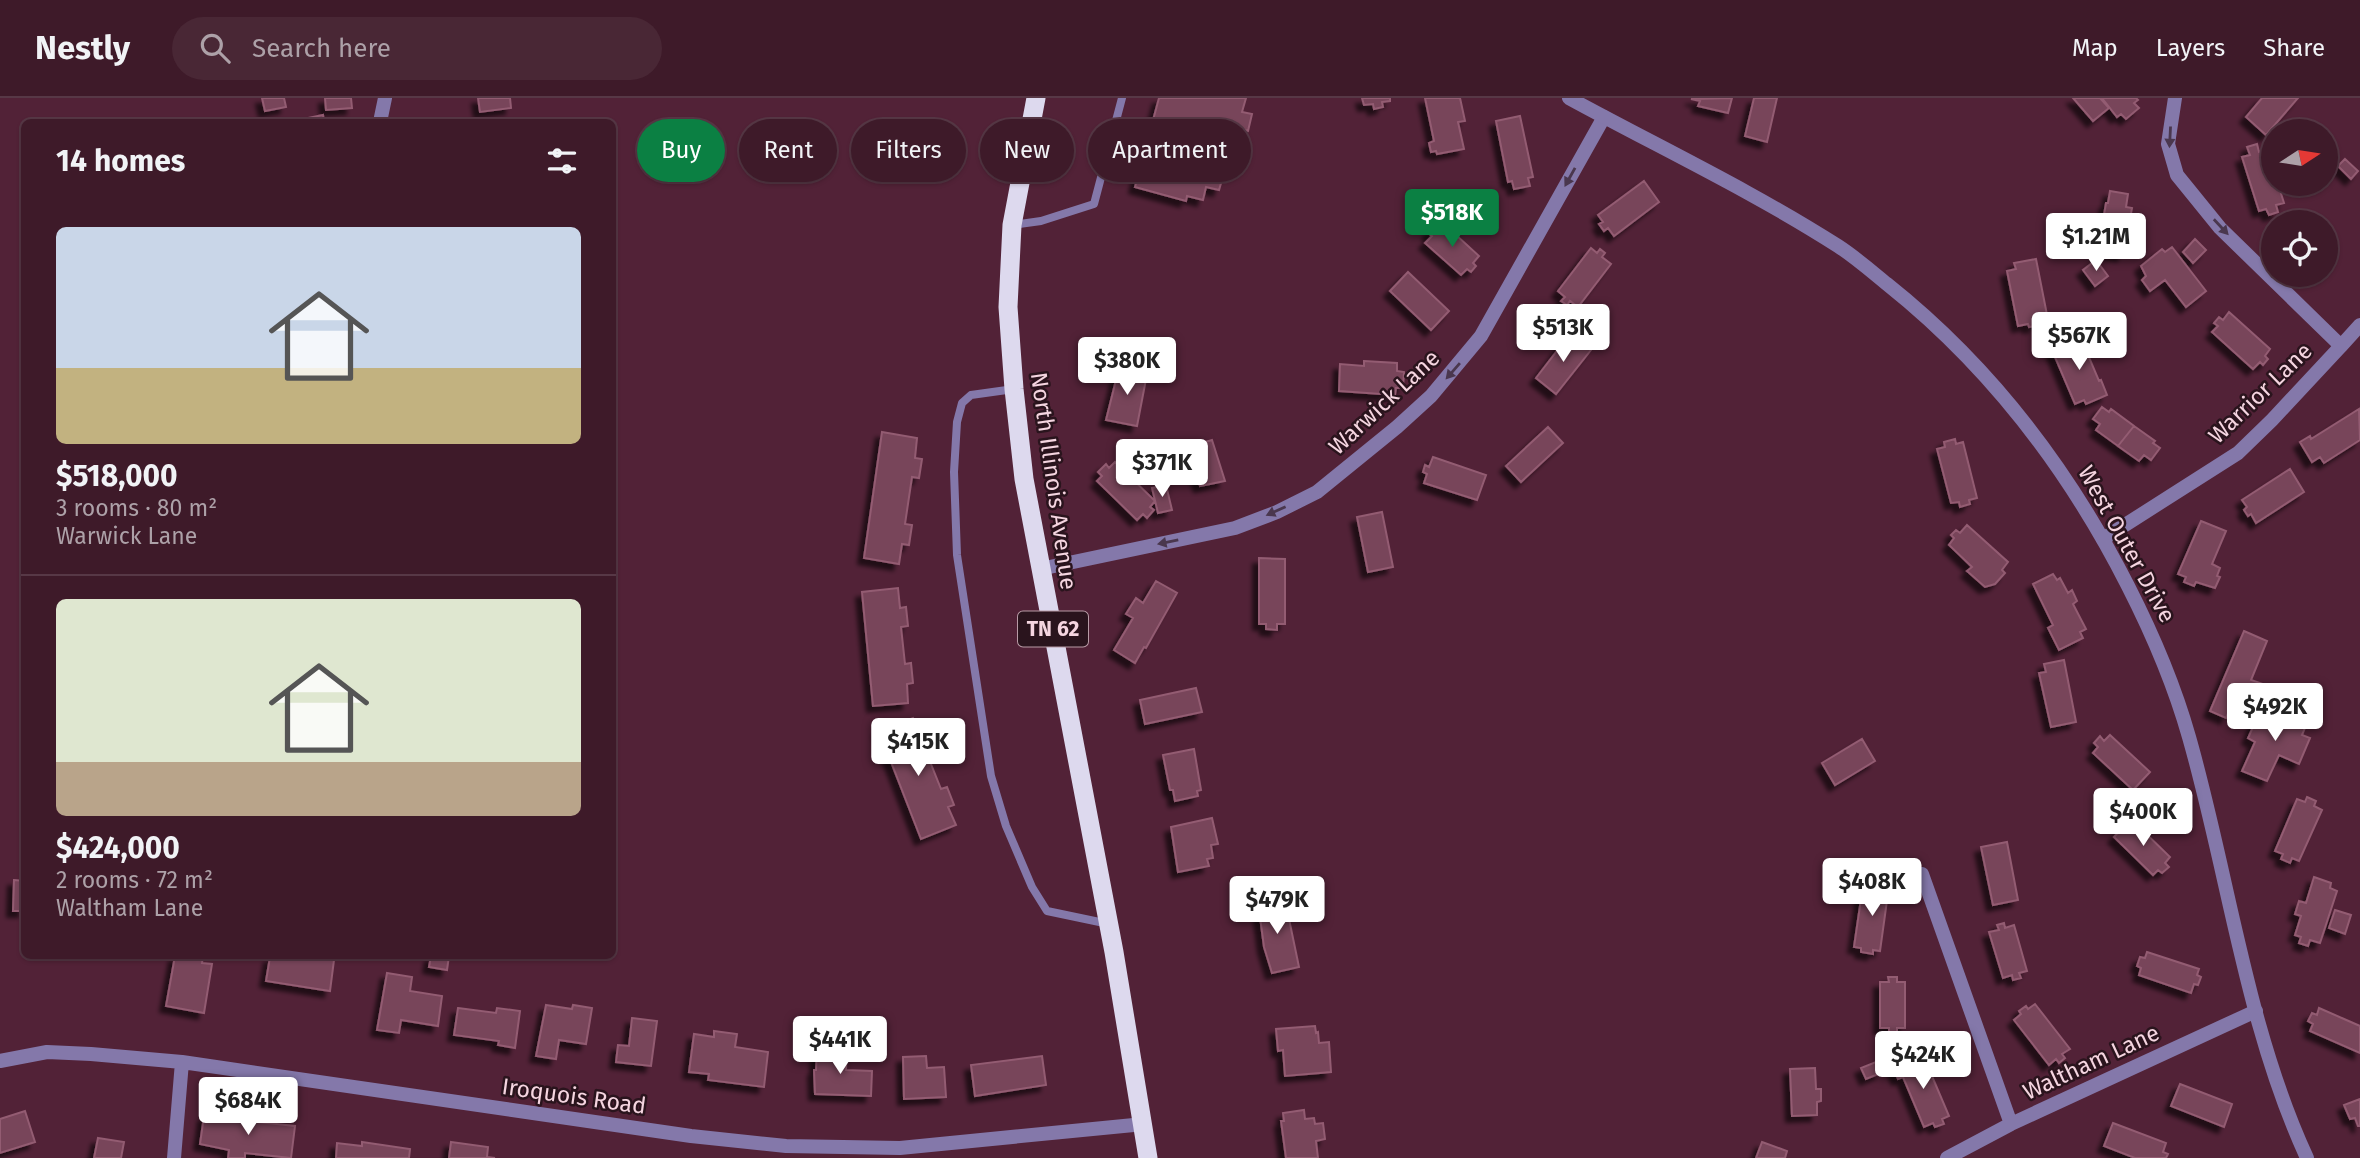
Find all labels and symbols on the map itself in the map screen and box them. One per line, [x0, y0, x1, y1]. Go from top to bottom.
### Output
north arrow [2261, 119, 2338, 196]
one-way arrow [2165, 126, 2176, 148]
one-way arrow [1564, 167, 1576, 186]
pin: $518K [1403, 190, 1501, 249]
pin: $1.21M [2039, 214, 2153, 273]
one-way arrow [2212, 218, 2228, 235]
pin: $513K [1514, 304, 1612, 364]
pin: $567K [2030, 313, 2128, 372]
street label: Warrior Lane [2202, 337, 2318, 449]
pin: $380K [1078, 338, 1176, 397]
street label: Warwick Lane [1323, 344, 1445, 460]
one-way arrow [1445, 362, 1461, 380]
street label: North Illinois Avenue [1025, 371, 1083, 591]
pin: $371K [1113, 440, 1211, 499]
street label: West Outer Drive [2072, 461, 2182, 627]
one-way arrow [1266, 506, 1287, 517]
one-way arrow [1157, 537, 1179, 548]
road number: TN 62 [1018, 612, 1088, 646]
pin: $492K [2226, 684, 2324, 743]
pin: $415K [869, 718, 967, 778]
pin: $400K [2094, 788, 2192, 848]
pin: $408K [1823, 858, 1921, 918]
pin: $479K [1228, 876, 1326, 936]
pin: $441K [791, 1016, 889, 1076]
street label: Waltham Lane [2018, 1018, 2164, 1106]
pin: $424K [1874, 1032, 1972, 1091]
street label: Iroquois Road [500, 1072, 648, 1120]
pin: $684K [199, 1077, 297, 1137]

